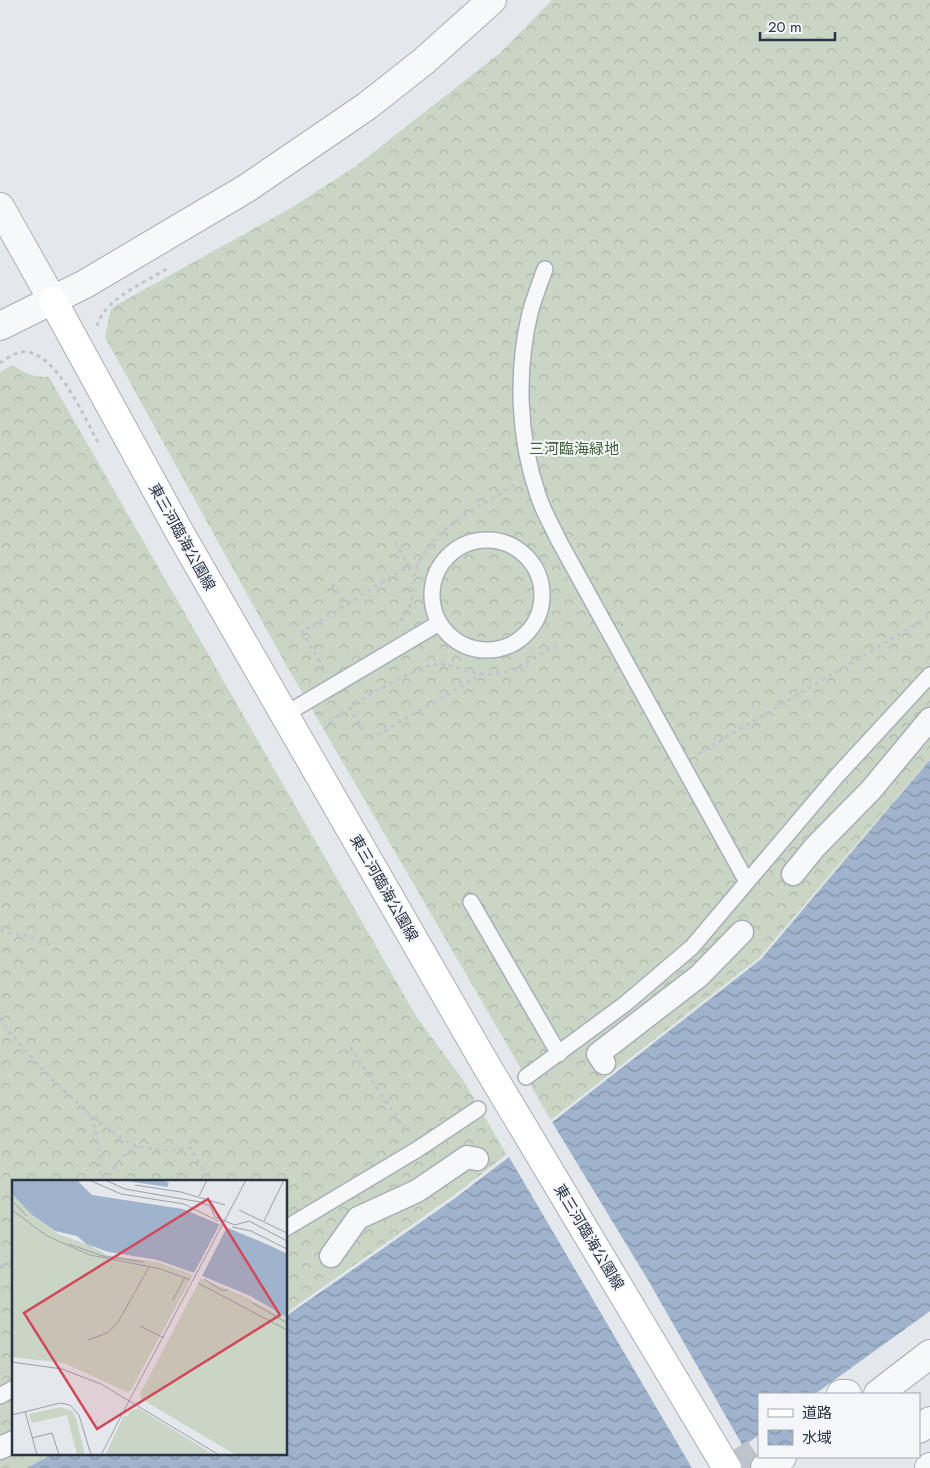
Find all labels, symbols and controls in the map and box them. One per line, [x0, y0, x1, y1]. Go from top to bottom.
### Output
scale bar [760, 10, 835, 42]
text: 20 m [768, 16, 802, 38]
park label: 三河臨海緑地 [529, 438, 619, 460]
street label: 東三河臨海公園線 [143, 479, 221, 595]
street label: 東三河臨海公園線 [344, 831, 424, 945]
inset map [12, 1180, 288, 1456]
street label: 東三河臨海公園線 [549, 1180, 629, 1294]
legend [758, 1393, 920, 1458]
text: 道路 [802, 1402, 832, 1424]
text: 水域 [802, 1427, 832, 1449]

